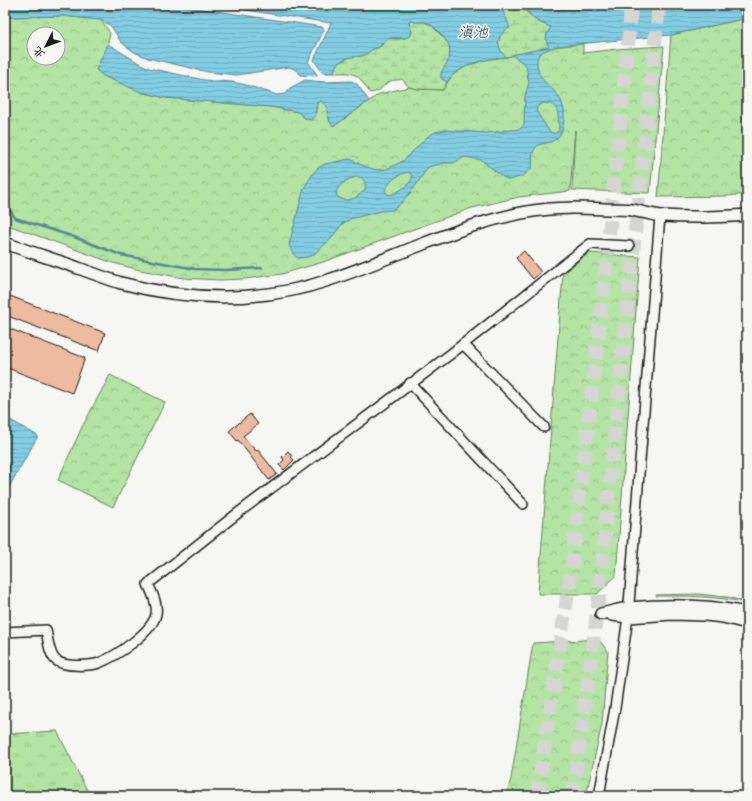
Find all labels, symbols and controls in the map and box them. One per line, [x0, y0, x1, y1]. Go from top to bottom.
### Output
water label: 滇池 [458, 19, 489, 45]
north arrow [26, 26, 66, 66]
text: 北 [28, 42, 50, 63]

